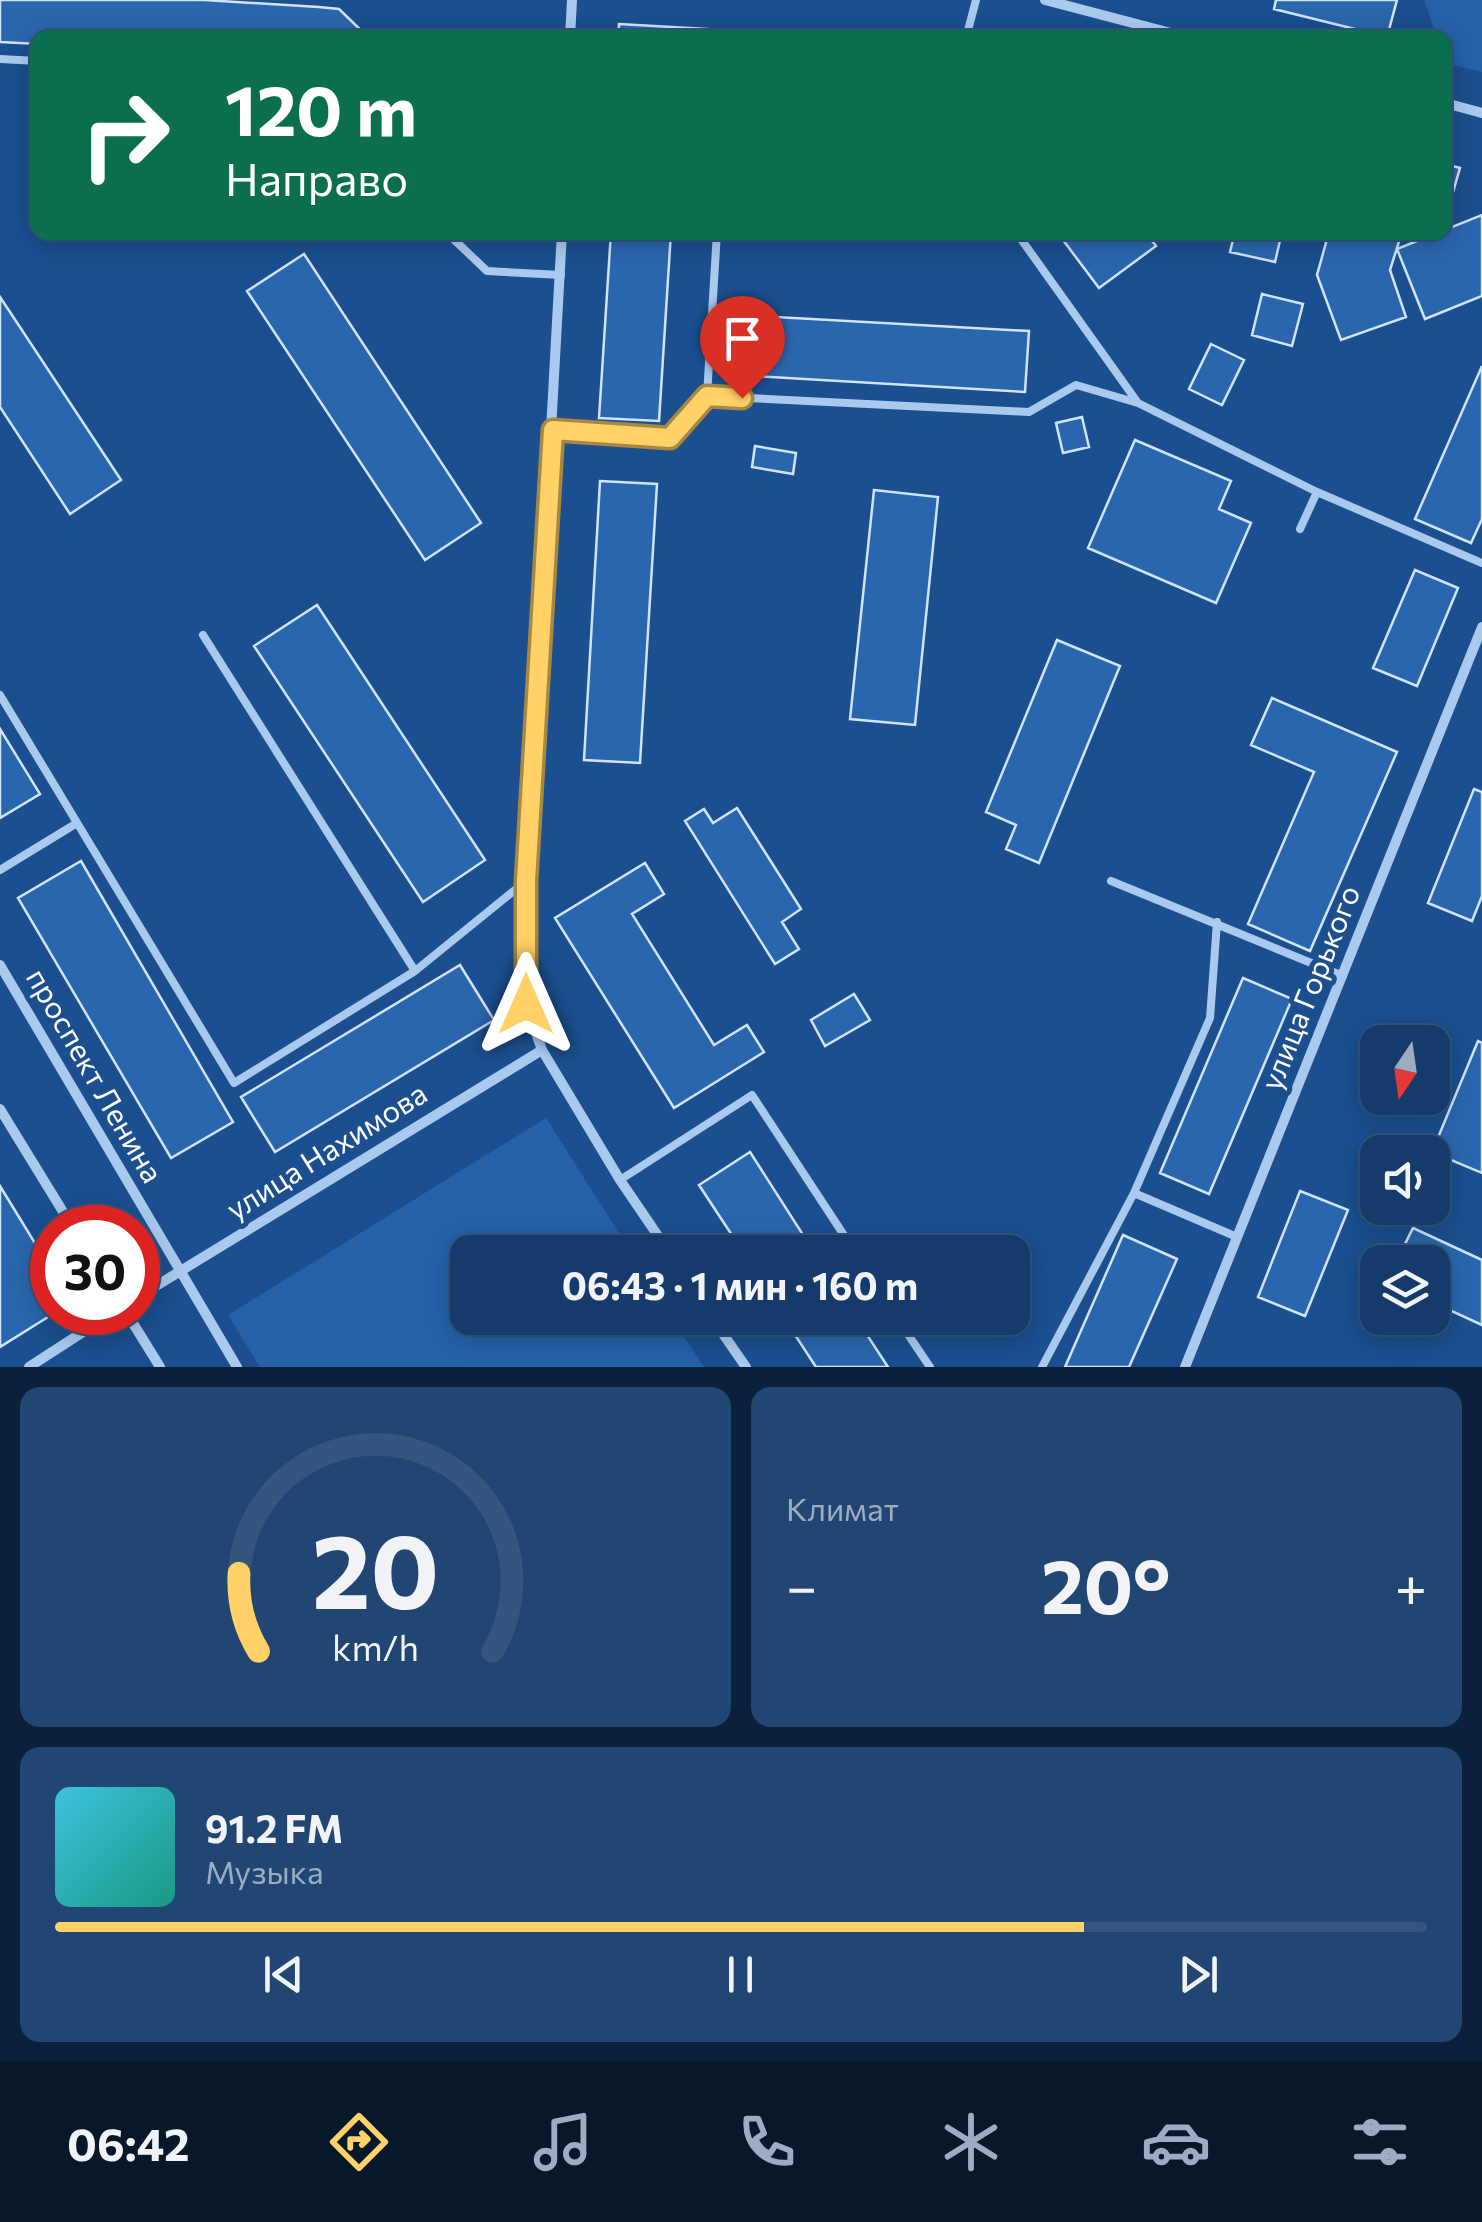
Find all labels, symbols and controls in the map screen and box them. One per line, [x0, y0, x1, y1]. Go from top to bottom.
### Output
text: 120 m [225, 65, 417, 150]
icon: right [60, 70, 190, 200]
text: Направо [225, 150, 408, 205]
pin [700, 296, 785, 399]
icon: arrive [715, 311, 770, 366]
street label: улица Горького [1251, 879, 1367, 1095]
position arrow [474, 952, 578, 1056]
street label: проспект Ленина [20, 961, 173, 1189]
north arrow [1360, 1025, 1450, 1115]
map controls [1360, 1025, 1450, 1335]
street label: улица Нахимова [218, 1073, 433, 1226]
button: sound [1360, 1135, 1450, 1225]
speed limit sign: 30 [30, 1205, 160, 1335]
button: layers [1360, 1245, 1450, 1335]
text: 06:43 · 1 мин · 160 m [562, 1261, 918, 1308]
text: Климат [786, 1488, 899, 1528]
text: 20 [312, 1503, 439, 1630]
text: 20° [1041, 1538, 1171, 1629]
text: − [786, 1551, 817, 1618]
text: + [1395, 1551, 1427, 1618]
text: km/h [332, 1625, 419, 1668]
text: 91.2 FM [205, 1804, 343, 1851]
text: Музыка [205, 1851, 324, 1891]
icon: previous [256, 1947, 311, 2002]
icon: pause [713, 1947, 768, 2002]
icon: next [1171, 1947, 1226, 2002]
icon: directions [324, 2107, 394, 2177]
icon: music [528, 2107, 598, 2177]
icon: phone [732, 2107, 802, 2177]
icon: climate [936, 2107, 1006, 2177]
icon: car [1141, 2107, 1211, 2177]
icon: filters [1345, 2107, 1415, 2177]
text: 06:42 [67, 2115, 190, 2170]

